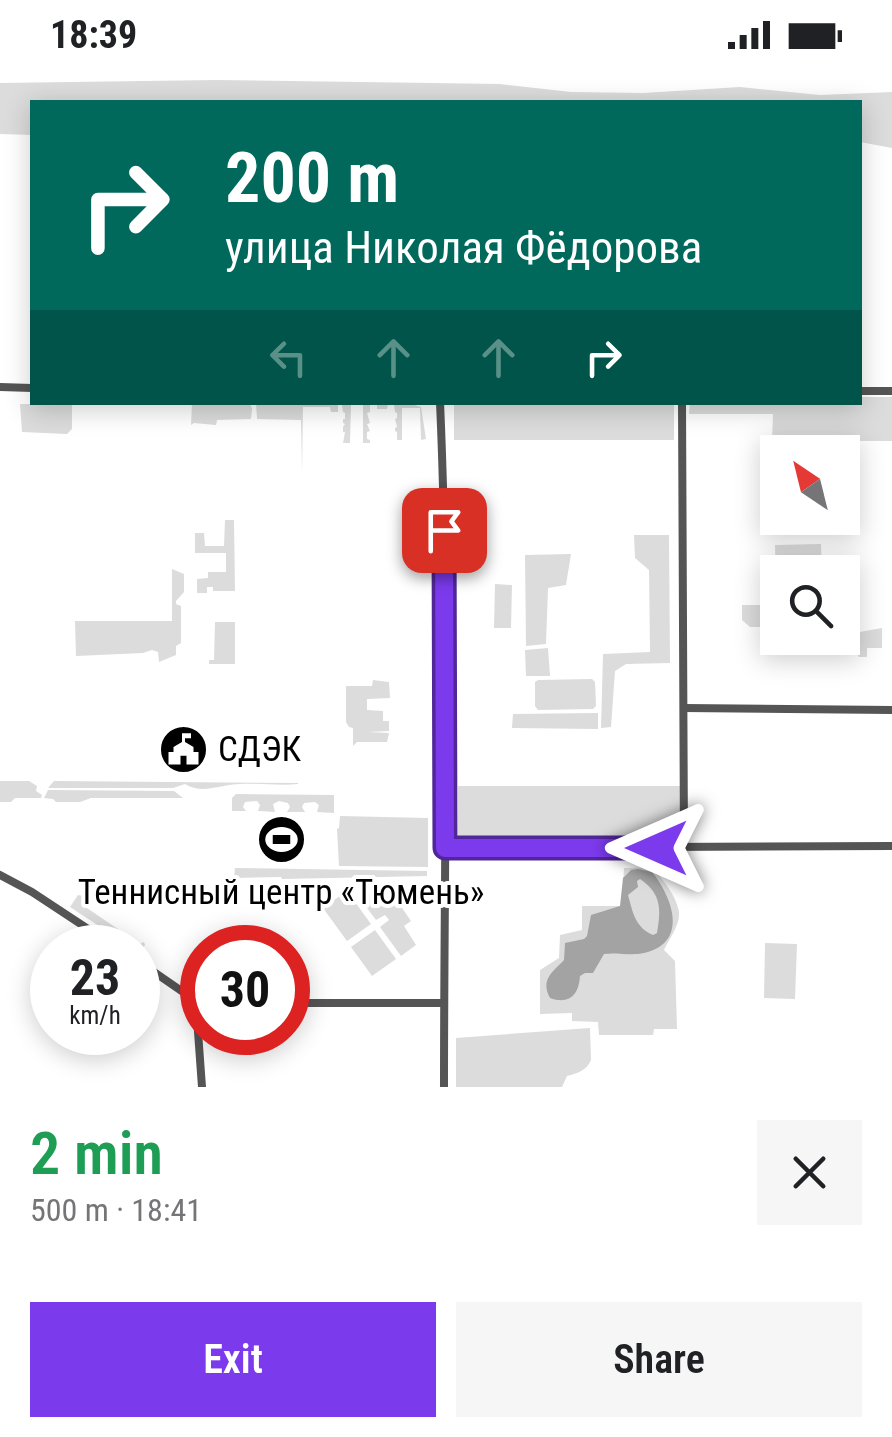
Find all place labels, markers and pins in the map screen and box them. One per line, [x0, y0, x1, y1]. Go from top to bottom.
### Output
pin [402, 488, 487, 573]
public building icon: СДЭК [157, 723, 209, 775]
place label: СДЭК [218, 729, 302, 770]
sports icon: Теннисный центр «Тюмень» [255, 814, 307, 866]
place label: Теннисный центр «Тюмень» [78, 872, 484, 913]

